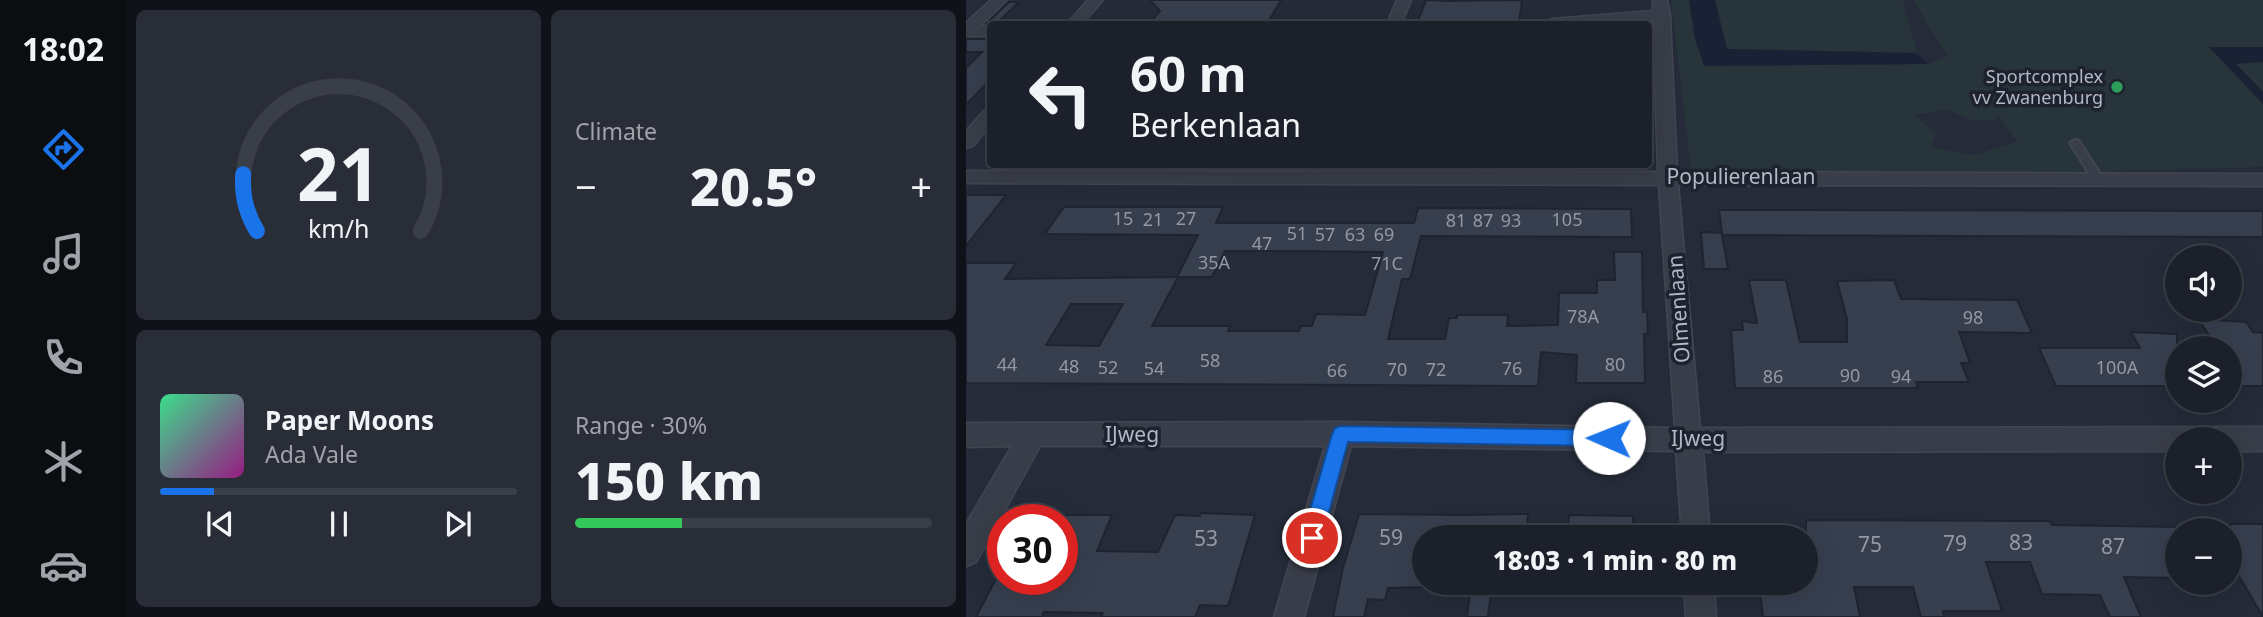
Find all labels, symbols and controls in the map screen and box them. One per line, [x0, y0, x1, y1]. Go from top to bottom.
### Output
text: 18:02 [22, 27, 104, 70]
text: 60 m [1130, 40, 1247, 106]
icon: left [1015, 49, 1106, 140]
place label: Sportcomplex vv Zwanenburg [1973, 64, 2103, 109]
marker: Sportcomplex vv Zwanenburg [2109, 79, 2125, 95]
text: Berkenlaan [1130, 103, 1301, 146]
text: Climate [575, 115, 657, 147]
text: 21 [297, 123, 380, 222]
icon: directions [39, 125, 88, 174]
text: 20.5° [690, 150, 817, 221]
text: − [575, 160, 597, 212]
text: + [910, 160, 932, 212]
street label: Populierenlaan [1666, 162, 1816, 190]
house number: 15 [1113, 206, 1133, 230]
house number: 27 [1176, 206, 1196, 230]
house number: 21 [1143, 207, 1163, 231]
house number: 105 [1552, 207, 1582, 231]
house number: 81 [1446, 208, 1466, 232]
house number: 87 [1473, 208, 1493, 232]
house number: 93 [1501, 208, 1521, 232]
text: km/h [308, 211, 369, 245]
house number: 51 [1287, 221, 1307, 245]
house number: 57 [1315, 222, 1335, 246]
house number: 63 [1345, 222, 1365, 246]
house number: 69 [1374, 222, 1394, 246]
icon: music [39, 229, 88, 278]
house number: 47 [1252, 231, 1272, 255]
map controls [2165, 245, 2242, 595]
button: sound [2165, 245, 2242, 322]
house number: 35A [1198, 250, 1231, 274]
house number: 71C [1371, 251, 1403, 275]
street label: Olmenlaan [1660, 254, 1696, 364]
house number: 78A [1567, 304, 1600, 328]
house number: 98 [1963, 305, 1983, 329]
icon: phone [39, 333, 88, 382]
button: layers [2165, 336, 2242, 413]
house number: 58 [1200, 348, 1220, 372]
house number: 44 [997, 352, 1017, 376]
house number: 80 [1605, 352, 1625, 376]
house number: 48 [1059, 354, 1079, 378]
house number: 52 [1098, 355, 1118, 379]
house number: 100A [2096, 355, 2139, 379]
house number: 54 [1144, 356, 1164, 380]
house number: 76 [1502, 356, 1522, 380]
house number: 70 [1387, 357, 1407, 381]
house number: 72 [1426, 357, 1446, 381]
house number: 66 [1327, 358, 1347, 382]
house number: 90 [1840, 363, 1860, 387]
house number: 86 [1763, 364, 1783, 388]
house number: 94 [1891, 364, 1911, 388]
position arrow [1572, 401, 1646, 475]
text: Paper Moons [265, 402, 434, 438]
text: Range · 30% [575, 409, 707, 441]
street label: IJweg [1105, 420, 1159, 448]
street label: IJweg [1671, 424, 1725, 452]
button: + [2165, 427, 2242, 504]
icon: climate [39, 437, 88, 486]
text: Ada Vale [265, 438, 358, 470]
text: 150 km [575, 444, 763, 515]
speed limit sign: 30 [987, 504, 1078, 595]
icon: previous [201, 505, 239, 543]
icon: pause [320, 505, 358, 543]
icon: next [439, 505, 477, 543]
pin [1282, 508, 1342, 568]
button: − [2165, 518, 2242, 595]
icon: arrive [1293, 519, 1331, 557]
house number: 59 [1379, 523, 1403, 551]
house number: 53 [1194, 524, 1218, 552]
house number: 83 [2009, 528, 2033, 556]
house number: 79 [1943, 529, 1967, 557]
house number: 75 [1858, 530, 1882, 558]
house number: 87 [2101, 532, 2125, 560]
icon: car [39, 541, 88, 590]
text: 18:03 · 1 min · 80 m [1493, 542, 1737, 578]

